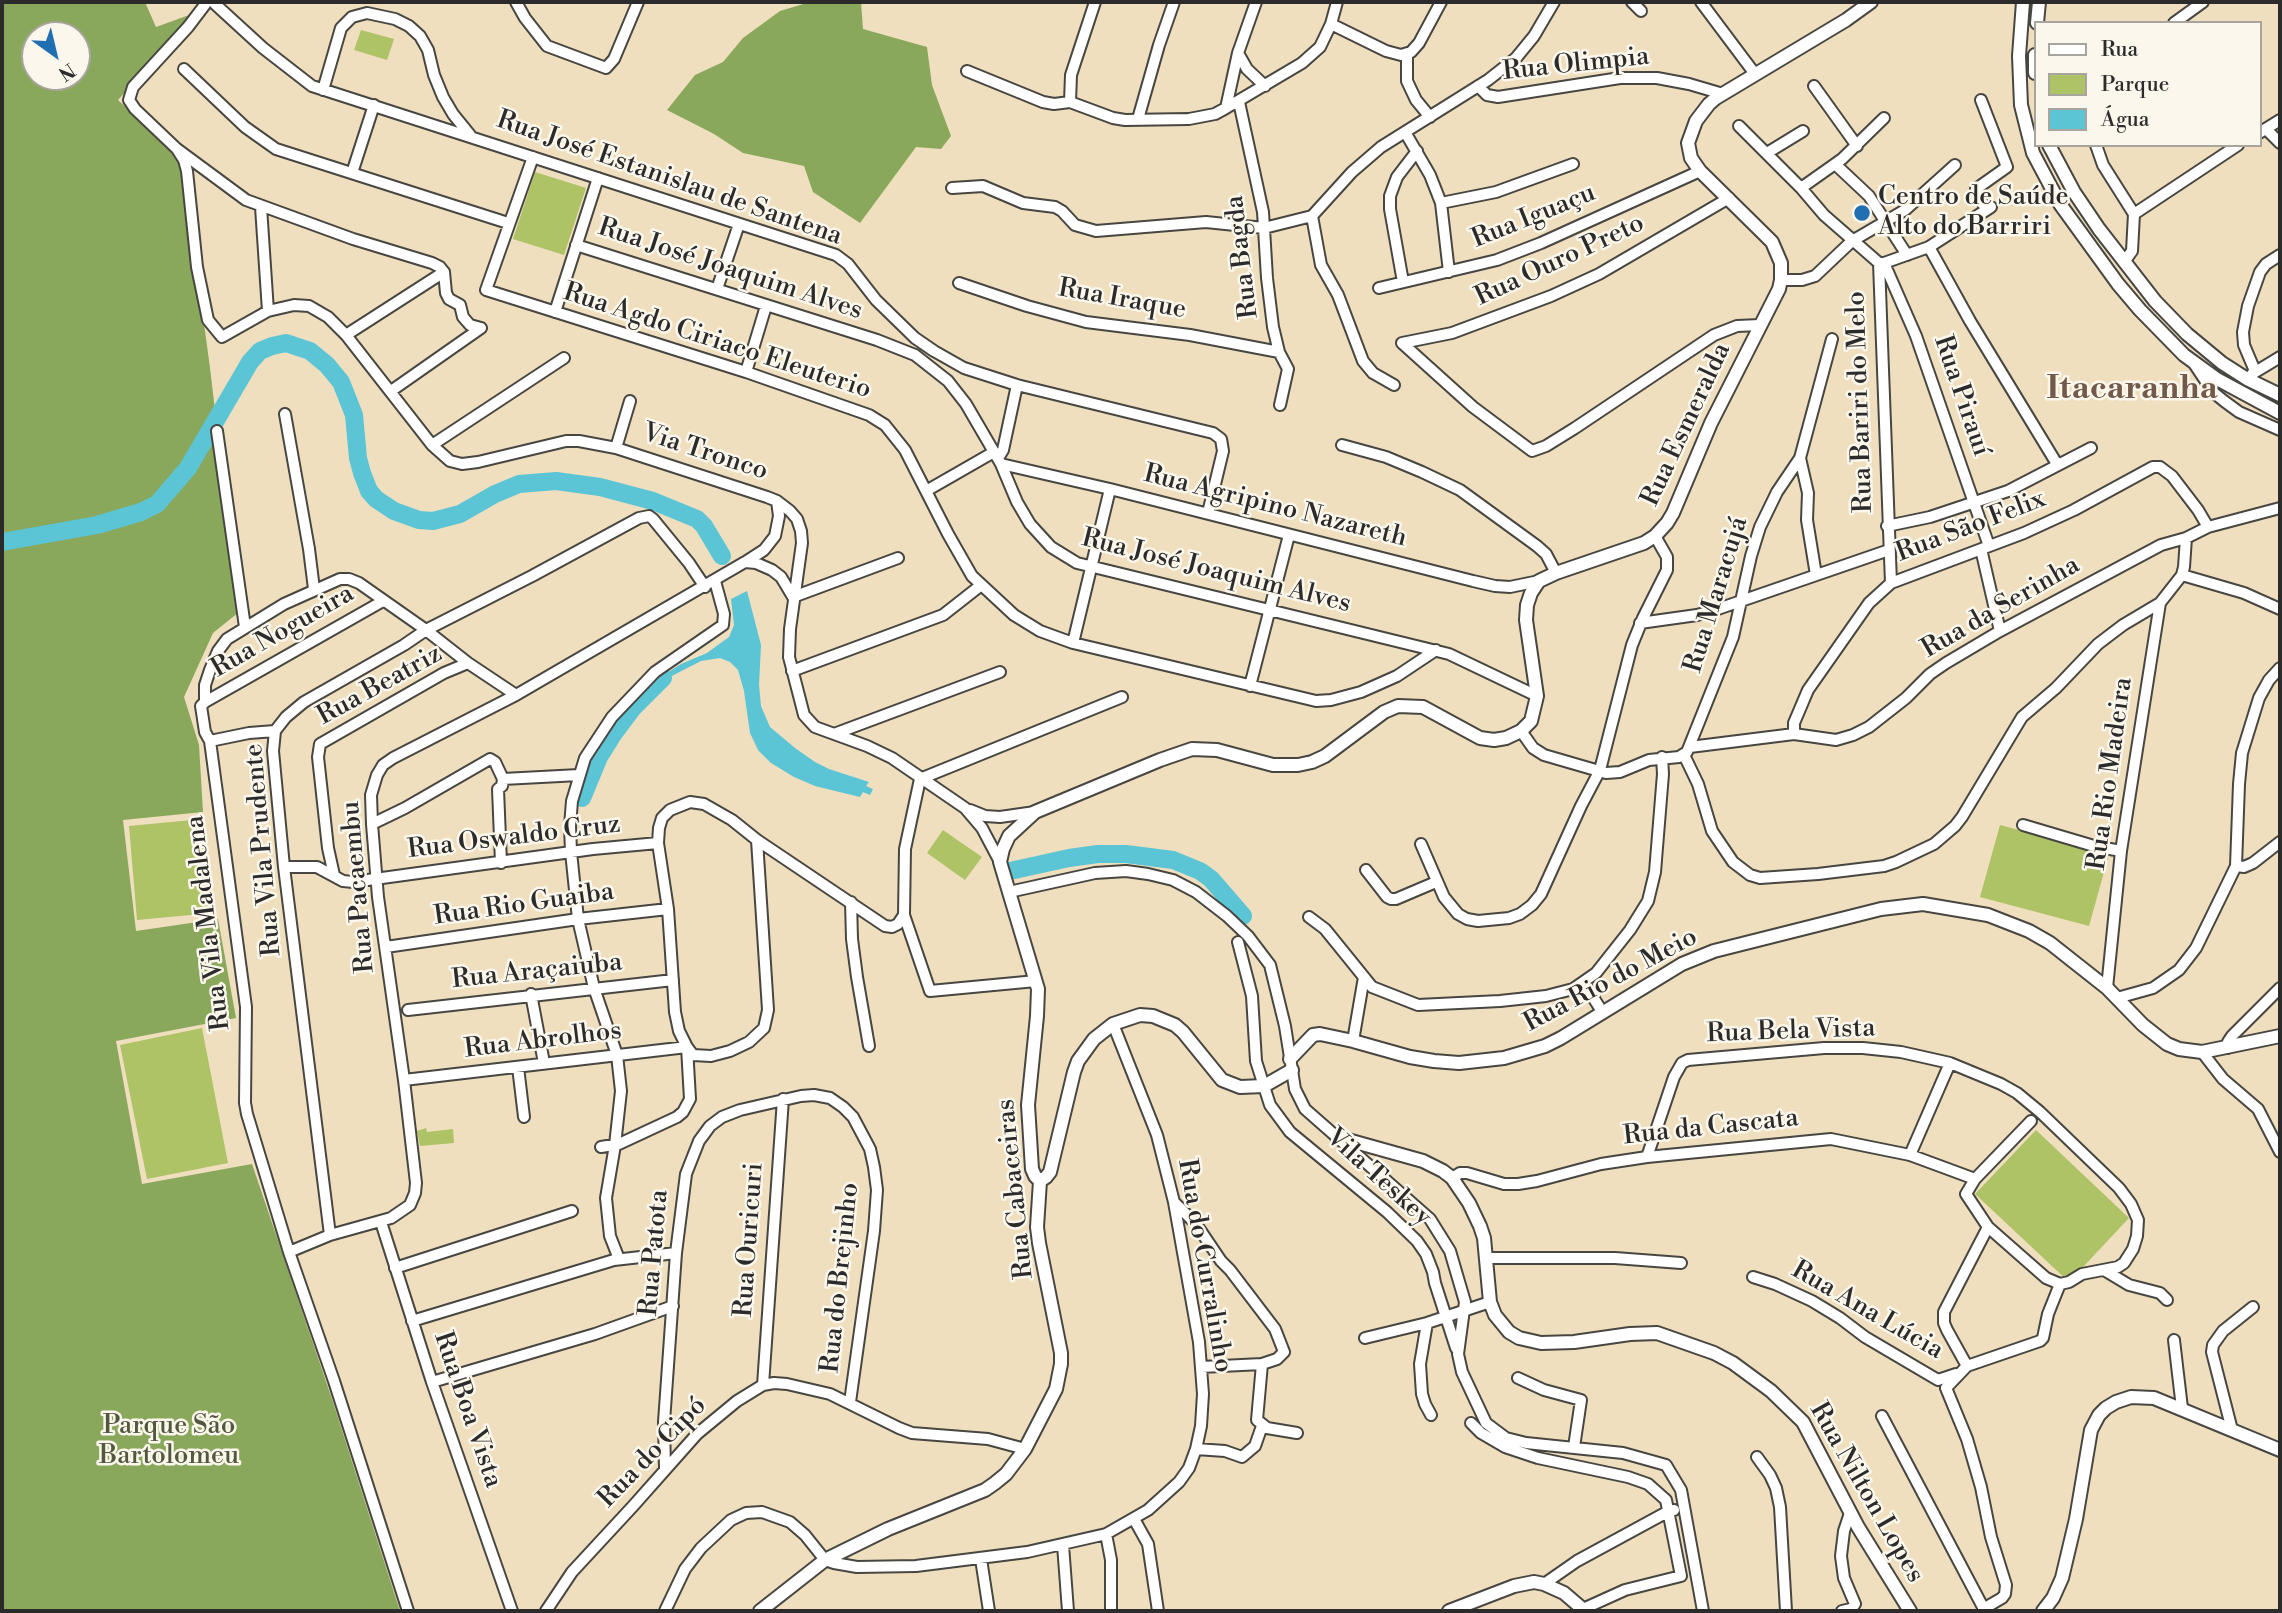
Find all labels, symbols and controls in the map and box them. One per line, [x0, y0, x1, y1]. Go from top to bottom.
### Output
north arrow [21, 21, 91, 91]
legend [2034, 21, 2261, 147]
text: Rua [2101, 37, 2138, 63]
street label: Rua Olimpia [1501, 42, 1651, 88]
text: N [54, 58, 80, 86]
text: Parque [2101, 72, 2169, 98]
street label: Rua José Estanislau de Santena [492, 105, 846, 253]
text: Água [2101, 107, 2149, 133]
street label: Rua Iguaçu [1468, 178, 1600, 256]
place label: Centro de Saúde Alto do Barriri [1878, 182, 2069, 244]
street label: Rua Bagda [1220, 193, 1266, 321]
marker: Centro de Saúde Alto do Barriri [1852, 203, 1872, 223]
street label: Rua Ouro Preto [1471, 208, 1649, 314]
street label: Rua José Joaquim Alves [594, 212, 866, 328]
street label: Rua Iraque [1056, 273, 1188, 327]
street label: Rua Agdo Ciriaco Eleuterio [559, 277, 875, 407]
street label: Rua Bariri do Melo [1842, 291, 1880, 513]
street label: Rua Pirauí [1926, 332, 1996, 460]
street label: Rua Esmeralda [1636, 338, 1738, 512]
district label: Itacaranha [2046, 370, 2218, 410]
street label: Via Tronco [638, 418, 772, 488]
street label: Rua Agripino Nazareth [1140, 459, 1410, 555]
street label: Rua São Felix [1892, 484, 2050, 570]
street label: Rua Maracujá [1678, 513, 1756, 677]
street label: Rua José Joaquim Alves [1078, 523, 1354, 621]
street label: Rua da Serinha [1917, 550, 2085, 666]
street label: Rua Nogueira [206, 579, 360, 685]
street label: Rua Beatriz [312, 639, 448, 733]
street label: Rua Rio Madeira [2082, 675, 2140, 873]
street label: Rua Vila Prudente [239, 742, 289, 958]
street label: Rua Pacaembu [336, 800, 382, 974]
street label: Rua Oswaldo Cruz [406, 809, 622, 867]
street label: Rua Vila Madalena [180, 814, 238, 1032]
street label: Rua Rio Guaiba [432, 877, 616, 933]
street label: Rua Rio do Meio [1519, 922, 1703, 1040]
street label: Rua Araçaiuba [450, 948, 624, 996]
street label: Rua Bela Vista [1706, 1013, 1876, 1051]
street label: Rua Abrolhos [463, 1016, 623, 1066]
street label: Rua Cabaceiras [991, 1097, 1041, 1281]
street label: Rua da Cascata [1622, 1103, 1800, 1153]
street label: Vila Teskey [1319, 1122, 1437, 1234]
street label: Rua do Curralinho [1170, 1157, 1238, 1375]
street label: Rua Ouricuri [729, 1162, 771, 1318]
street label: Rua do Brejinho [815, 1181, 867, 1375]
street label: Rua Patota [634, 1188, 676, 1318]
street label: Rua Ana Lúcia [1786, 1255, 1948, 1367]
street label: Rua Boa Vista [426, 1328, 508, 1492]
street label: Rua do Cipó [592, 1391, 714, 1515]
street label: Rua Nilton Lopes [1802, 1397, 1930, 1589]
park label: Parque São Bartolomeu [99, 1411, 239, 1472]

